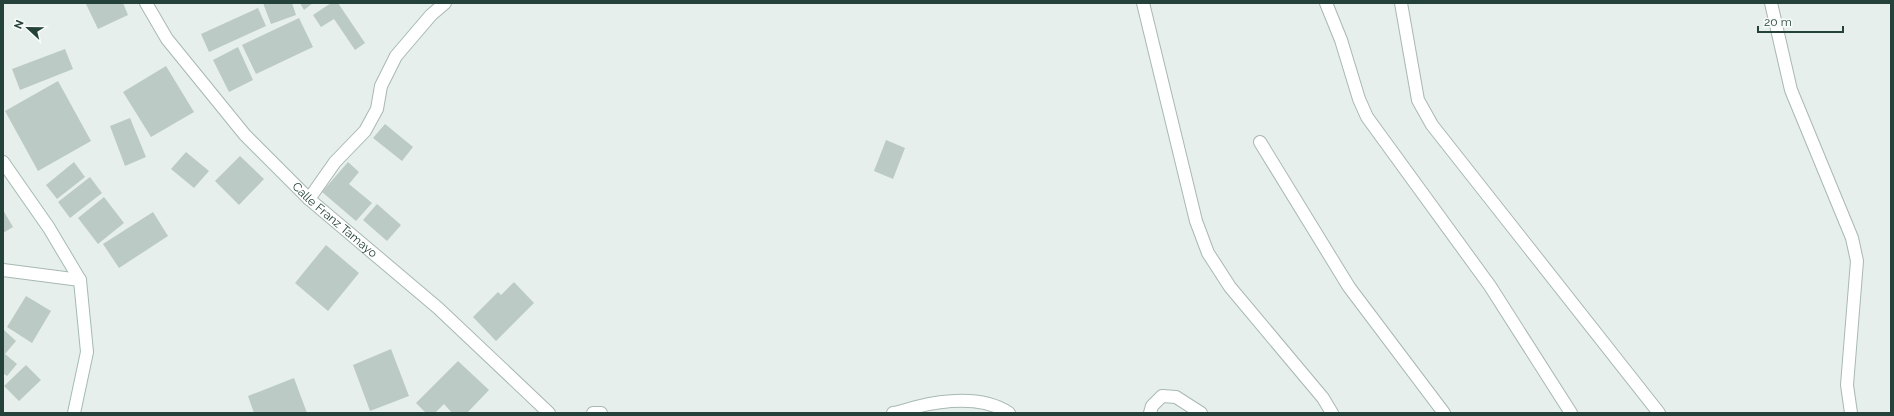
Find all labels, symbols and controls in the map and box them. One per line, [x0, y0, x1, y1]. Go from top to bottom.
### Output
north arrow [8, 8, 48, 48]
scale bar [1758, 8, 1843, 34]
text: 20 m [1764, 15, 1792, 29]
text: N [12, 18, 27, 31]
street label: Calle Franz Tamayo [289, 179, 380, 261]

